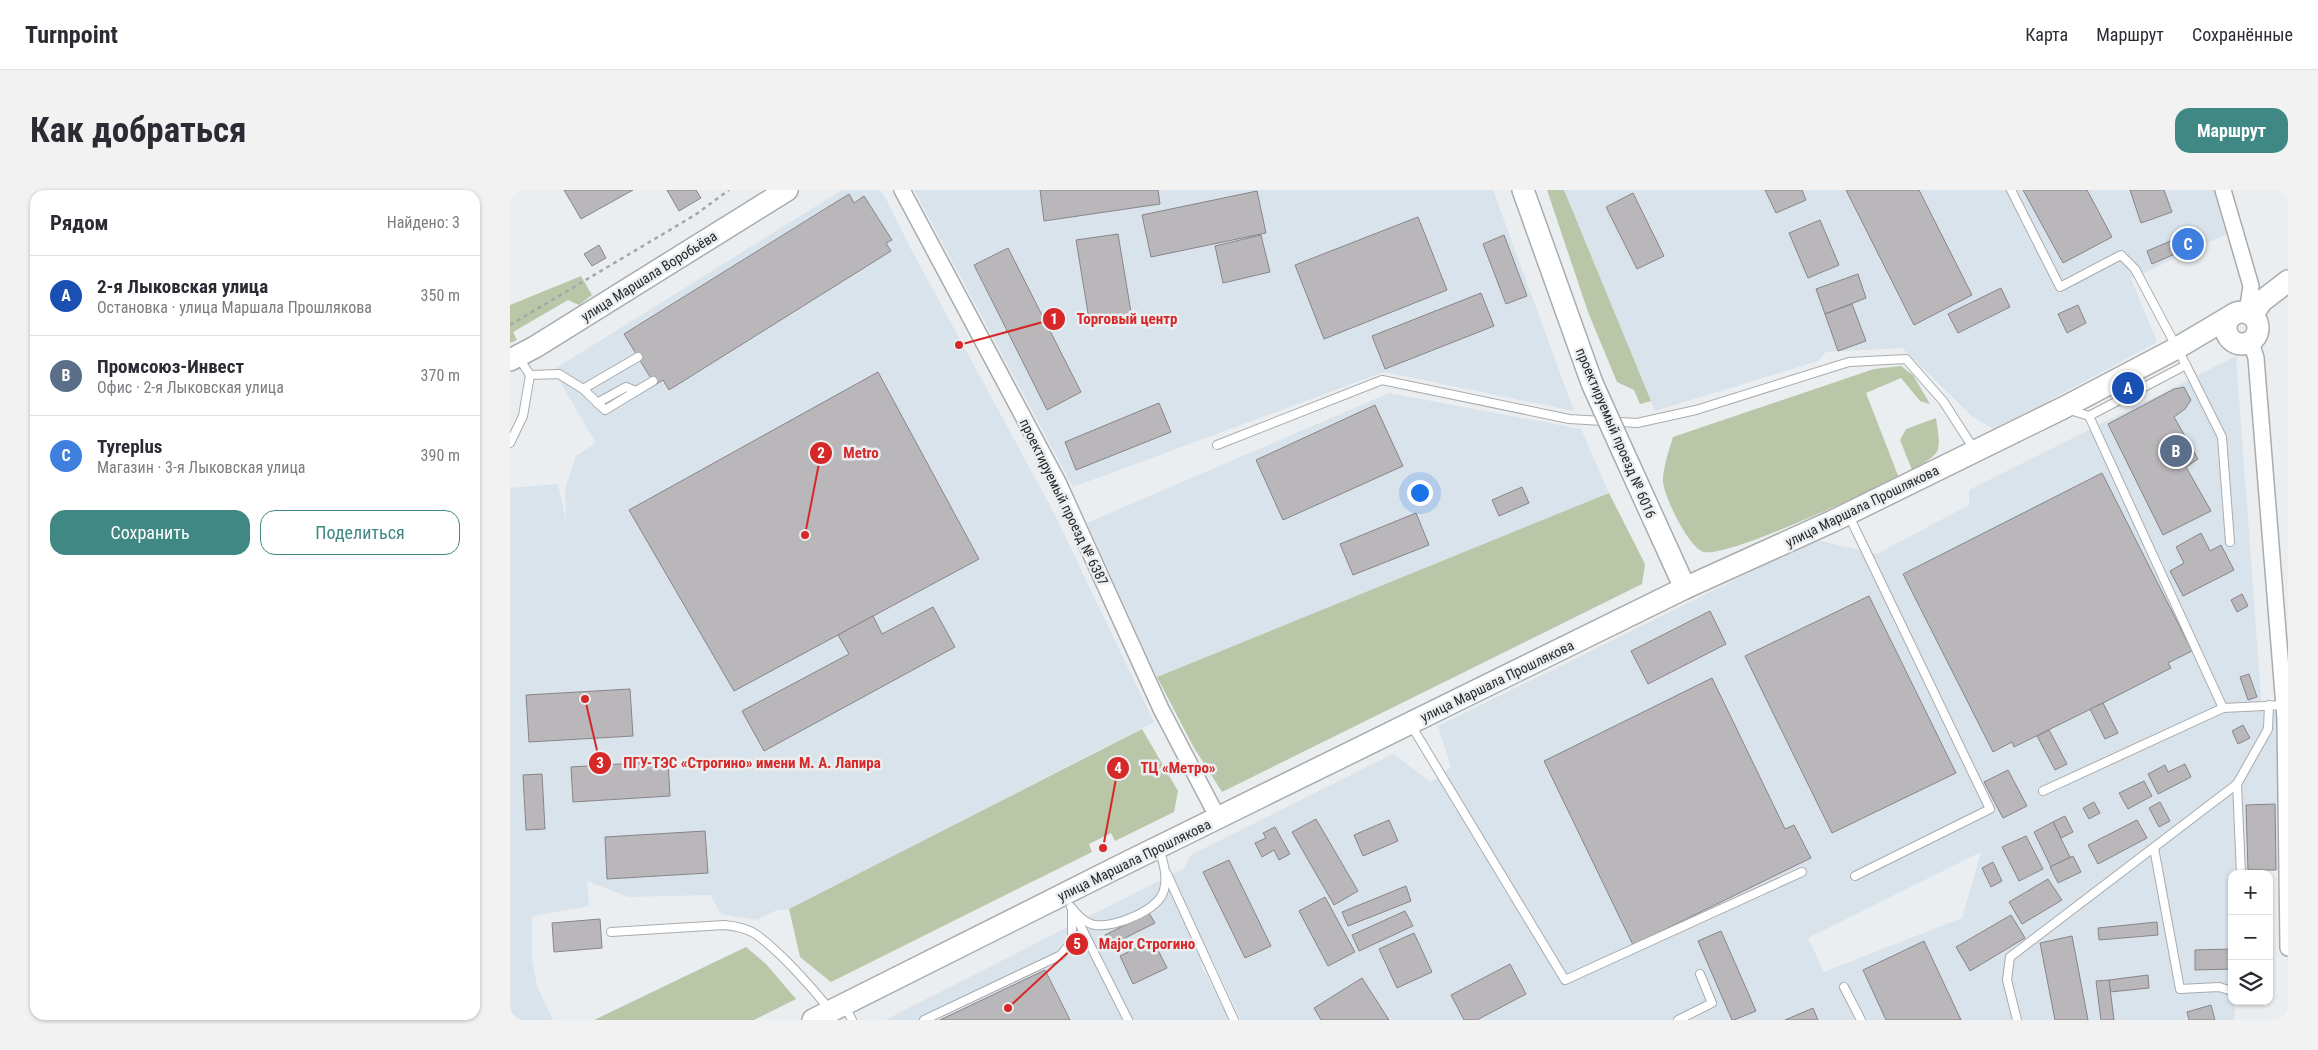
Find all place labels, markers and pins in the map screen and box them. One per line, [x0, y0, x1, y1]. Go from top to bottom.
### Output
pin: C [2172, 225, 2204, 263]
callout: Торговый центр [1042, 304, 1188, 334]
pin: A [2112, 369, 2144, 407]
pin: B [2160, 432, 2192, 470]
callout: Metro [809, 438, 889, 468]
callout: ПГУ-ТЭС «Строгино» имени М. А. Лапира [588, 748, 890, 778]
callout: ТЦ «Метро» [1106, 753, 1226, 783]
callout: Major Строгино [1064, 929, 1206, 959]

